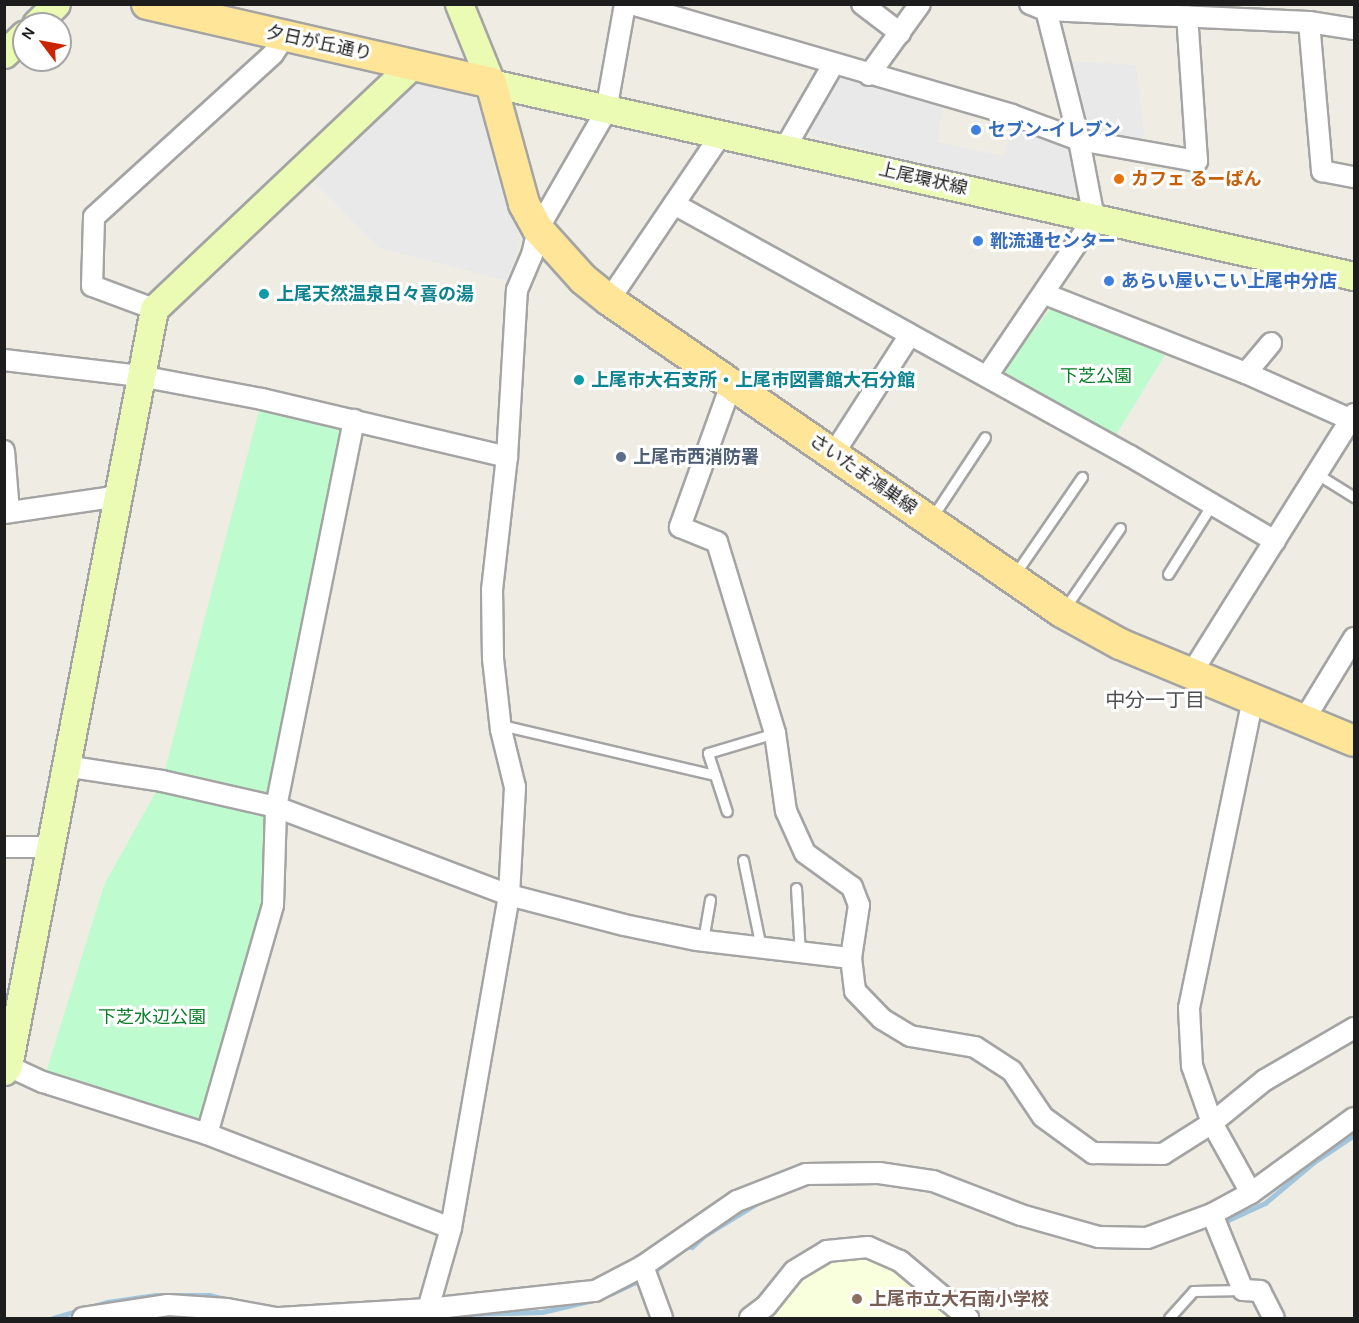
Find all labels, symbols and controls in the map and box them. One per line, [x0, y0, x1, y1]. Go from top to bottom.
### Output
north arrow [12, 12, 72, 72]
street label: 夕日が丘通り [264, 21, 374, 65]
text: N [17, 23, 39, 43]
place label: セブン-イレブン [988, 119, 1121, 141]
marker: セブン-イレブン [969, 123, 983, 137]
street label: 上尾環状線 [877, 158, 969, 200]
place label: カフェ るーぱん [1131, 168, 1262, 190]
marker: カフェ るーぱん [1112, 172, 1126, 186]
place label: 靴流通センター [990, 230, 1116, 252]
marker: 靴流通センター [971, 234, 985, 248]
place label: あらい屋いこい上尾中分店 [1121, 270, 1337, 292]
marker: あらい屋いこい上尾中分店 [1102, 274, 1116, 288]
place label: 上尾天然温泉日々喜の湯 [276, 283, 474, 305]
marker: 上尾天然温泉日々喜の湯 [257, 287, 271, 301]
park label: 下芝公園 [1060, 365, 1132, 387]
place label: 上尾市大石支所・上尾市図書館大石分館 [591, 369, 915, 391]
marker: 上尾市大石支所・上尾市図書館大石分館 [572, 373, 586, 387]
street label: さいたま鴻巣線 [805, 429, 921, 519]
place label: 上尾市西消防署 [633, 446, 759, 468]
marker: 上尾市西消防署 [614, 450, 628, 464]
district label: 中分一丁目 [1105, 688, 1205, 712]
park label: 下芝水辺公園 [98, 1006, 206, 1028]
place label: 上尾市立大石南小学校 [869, 1288, 1049, 1310]
marker: 上尾市立大石南小学校 [850, 1292, 864, 1306]

